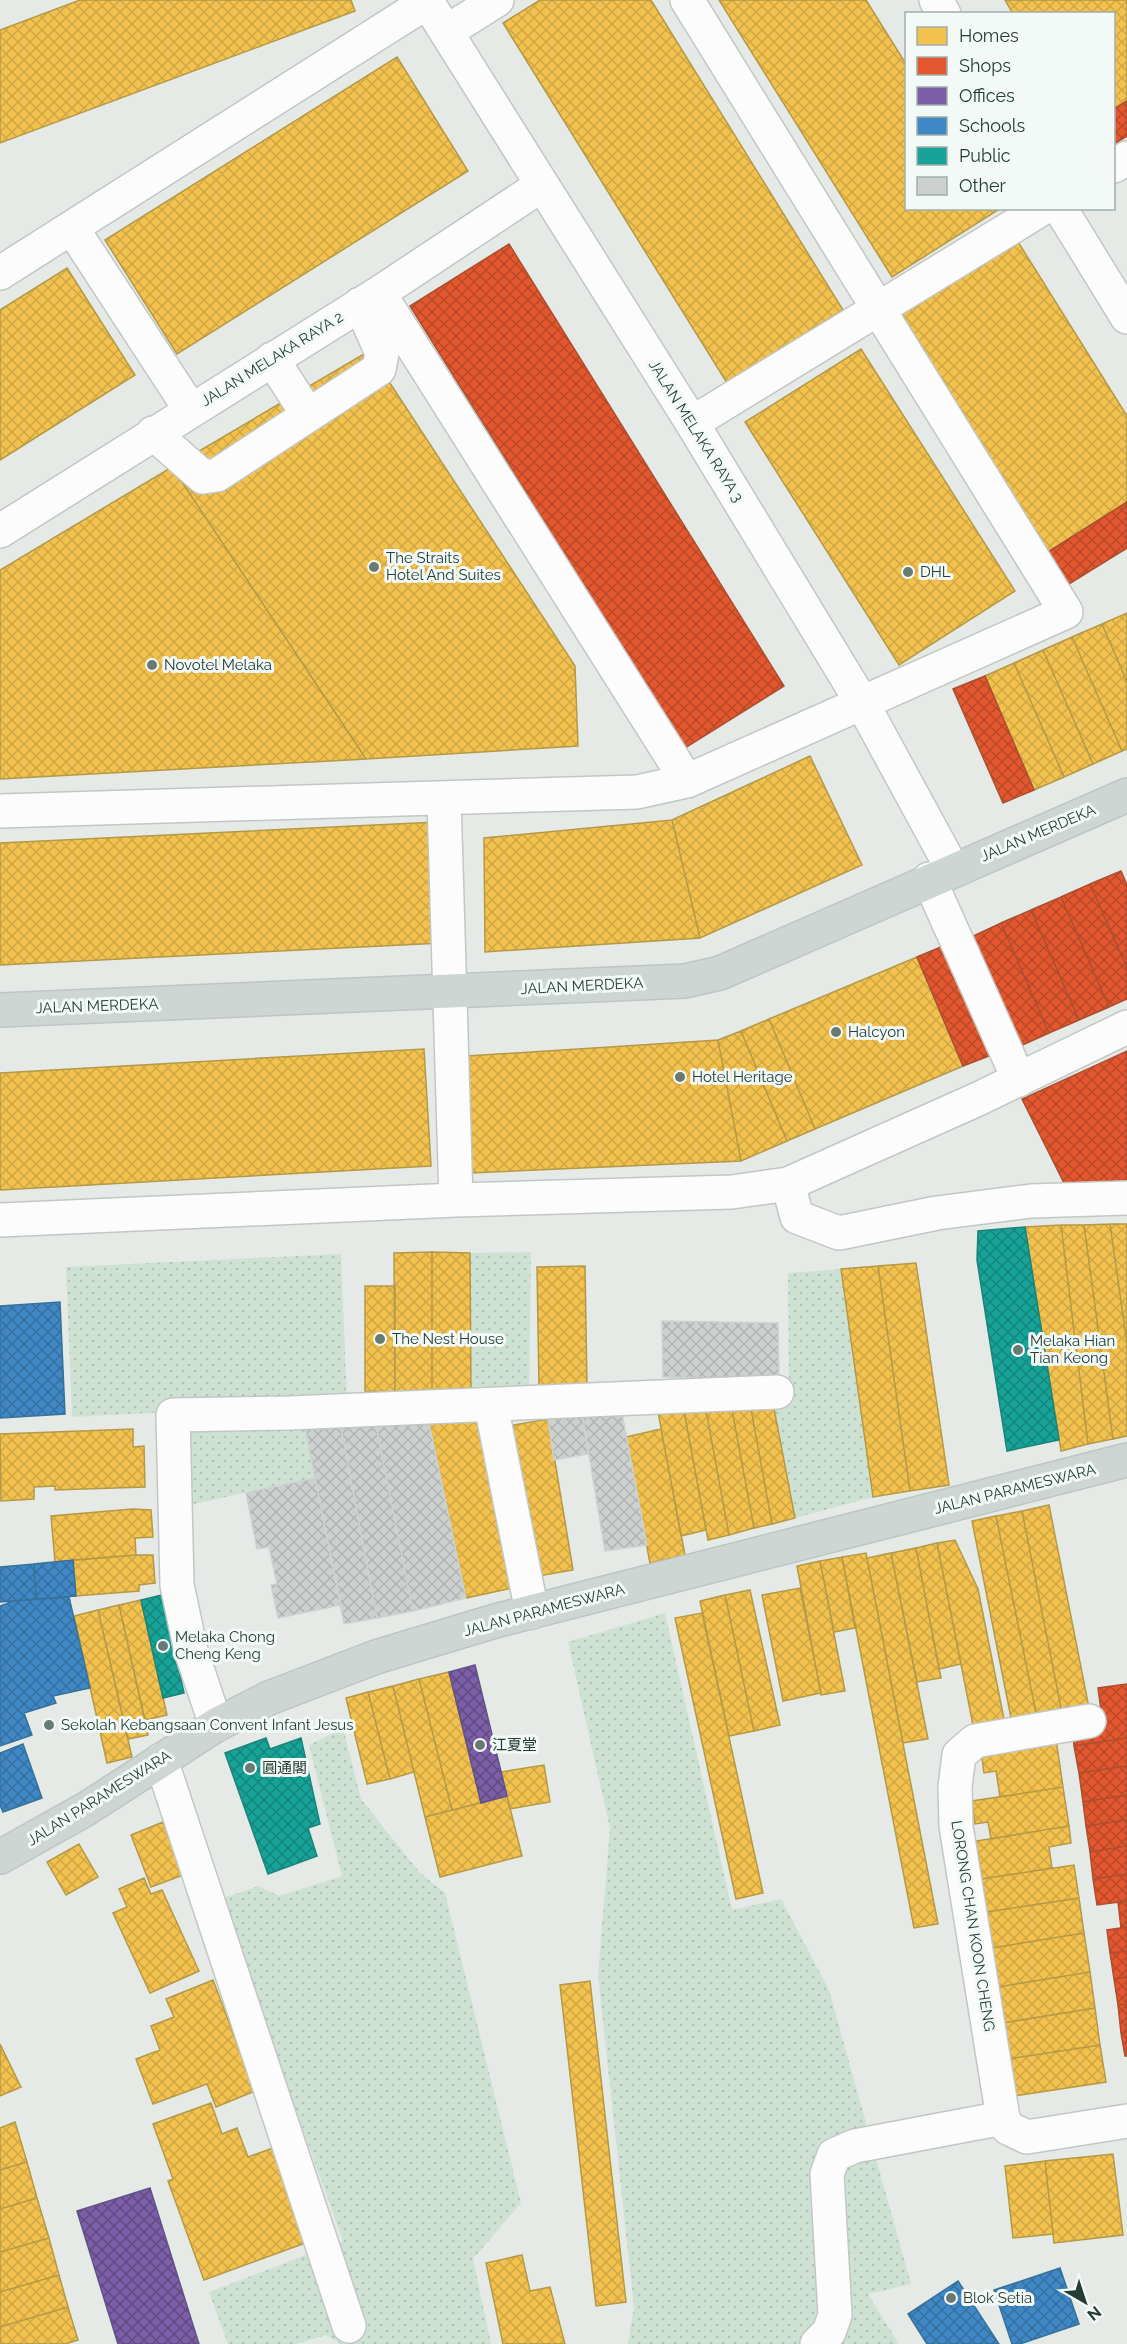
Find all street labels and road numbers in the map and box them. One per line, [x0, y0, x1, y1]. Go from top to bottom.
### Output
street label: JALAN MELAKA RAYA 2 [198, 308, 347, 410]
street label: JALAN MELAKA RAYA 3 [645, 356, 747, 506]
street label: JALAN MERDEKA [978, 801, 1098, 865]
street label: JALAN MERDEKA [520, 974, 644, 998]
street label: JALAN MERDEKA [35, 995, 159, 1017]
street label: JALAN PARAMESWARA [932, 1460, 1098, 1518]
street label: JALAN PARAMESWARA [462, 1580, 626, 1640]
street label: JALAN PARAMESWARA [24, 1746, 174, 1850]
street label: LORONG CHAN KOON CHENG [947, 1819, 999, 2033]

